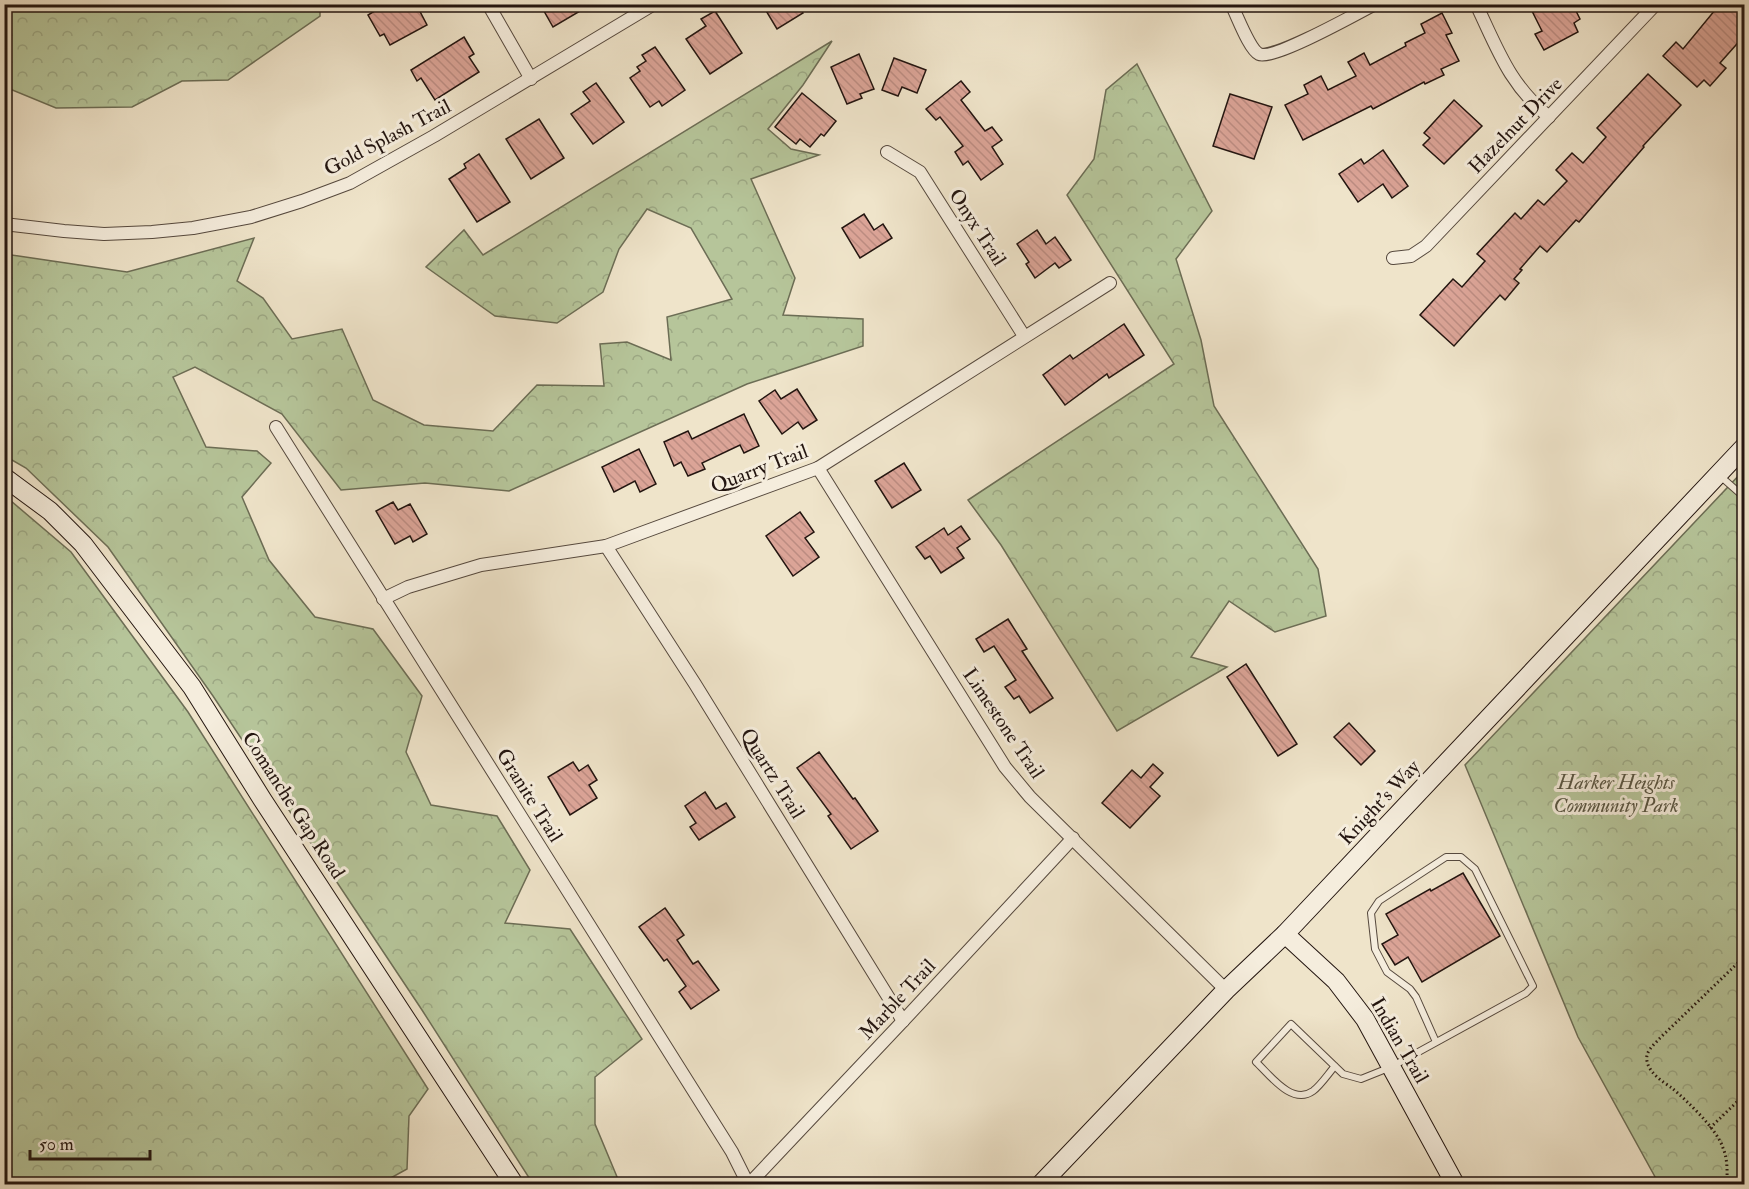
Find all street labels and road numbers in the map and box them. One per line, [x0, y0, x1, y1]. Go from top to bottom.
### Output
street label: Hazelnut Drive [1463, 72, 1568, 179]
street label: Gold Splash Trail [319, 93, 455, 182]
street label: Onyx Trail [943, 184, 1012, 271]
street label: Quarry Trail [707, 438, 811, 498]
street label: Limestone Trail [957, 663, 1050, 783]
street label: Quartz Trail [735, 723, 810, 823]
street label: Comanche Gap Road [236, 727, 351, 884]
street label: Granite Trail [491, 744, 568, 847]
street label: Knight's Way [1334, 754, 1426, 850]
street label: Marble Trail [854, 954, 941, 1045]
street label: Indian Trail [1365, 993, 1434, 1088]

